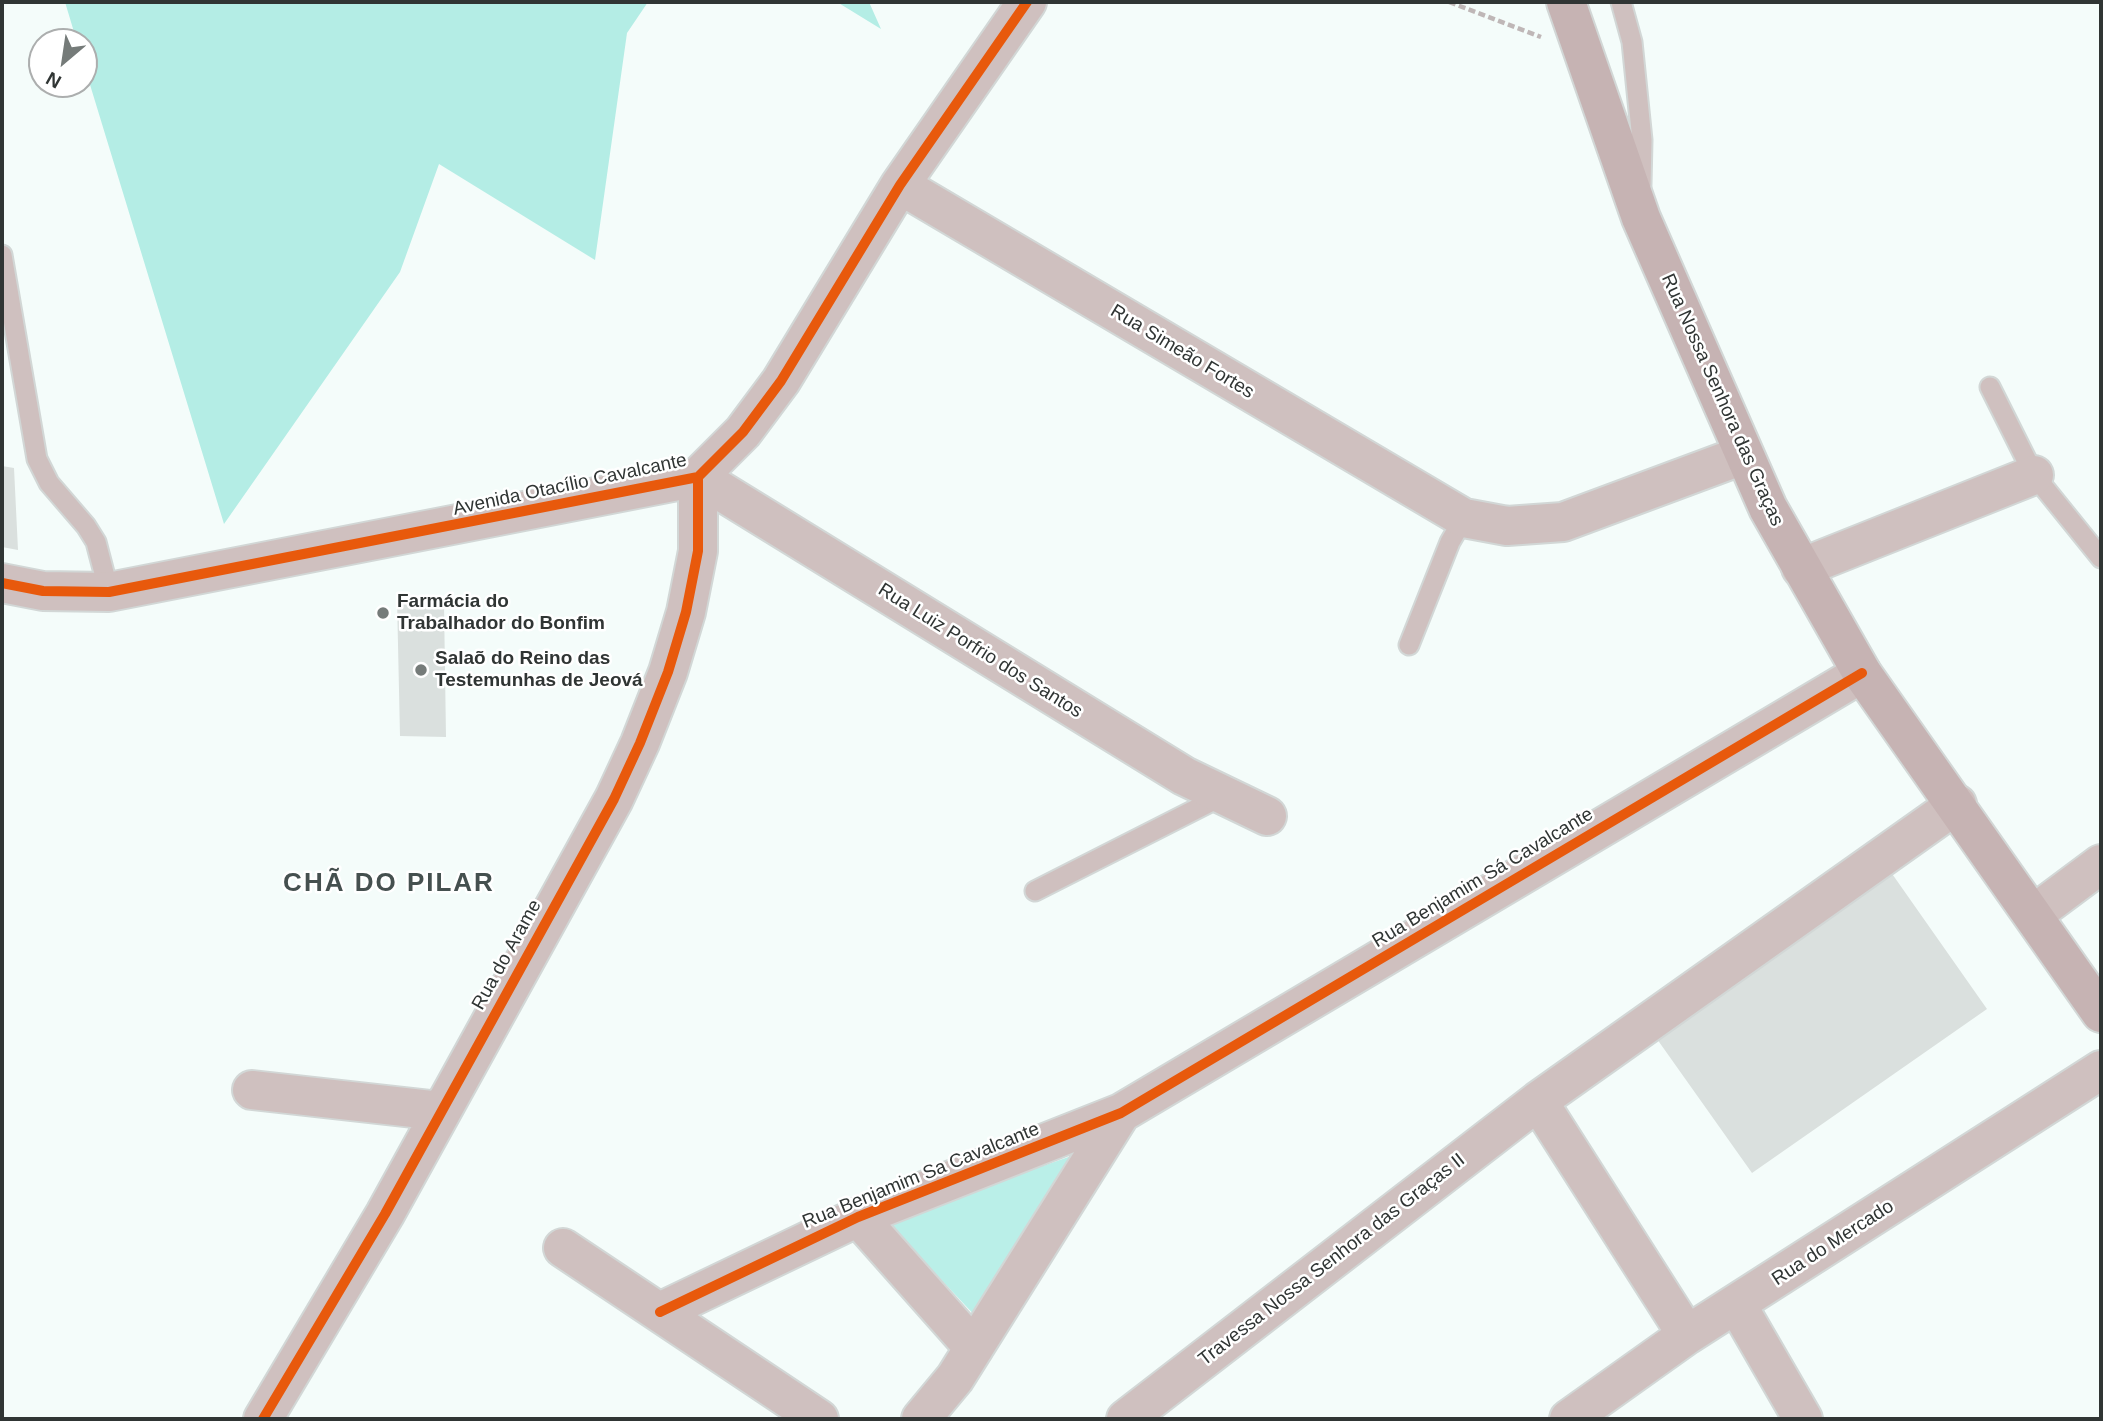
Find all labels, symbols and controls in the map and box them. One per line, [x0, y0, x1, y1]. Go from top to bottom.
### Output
north arrow [28, 28, 98, 98]
text: N [42, 68, 65, 93]
street label: Rua Nossa Senhora das Graças [1656, 270, 1788, 530]
street label: Rua Simeão Fortes [1106, 300, 1258, 404]
street label: Avenida Otacílio Cavalcante [451, 449, 689, 521]
street label: Rua Luiz Porfrio dos Santos [874, 579, 1086, 723]
place label: Farmácia do Trabalhador do Bonfim [397, 591, 605, 635]
marker: Farmácia do Trabalhador do Bonfim [375, 605, 391, 621]
place label: Salaõ do Reino das Testemunhas de Jeová [435, 648, 643, 692]
marker: Salaõ do Reino das Testemunhas de Jeová [413, 662, 429, 678]
street label: Rua Benjamim Sá Cavalcante [1369, 803, 1597, 953]
district label: CHÃ DO PILAR [285, 868, 493, 900]
street label: Rua do Arame [467, 896, 547, 1014]
street label: Rua Benjamim Sa Cavalcante [799, 1118, 1043, 1234]
street label: Travessa Nossa Senhora das Graças II [1194, 1149, 1470, 1371]
street label: Rua do Mercado [1768, 1195, 1898, 1291]

